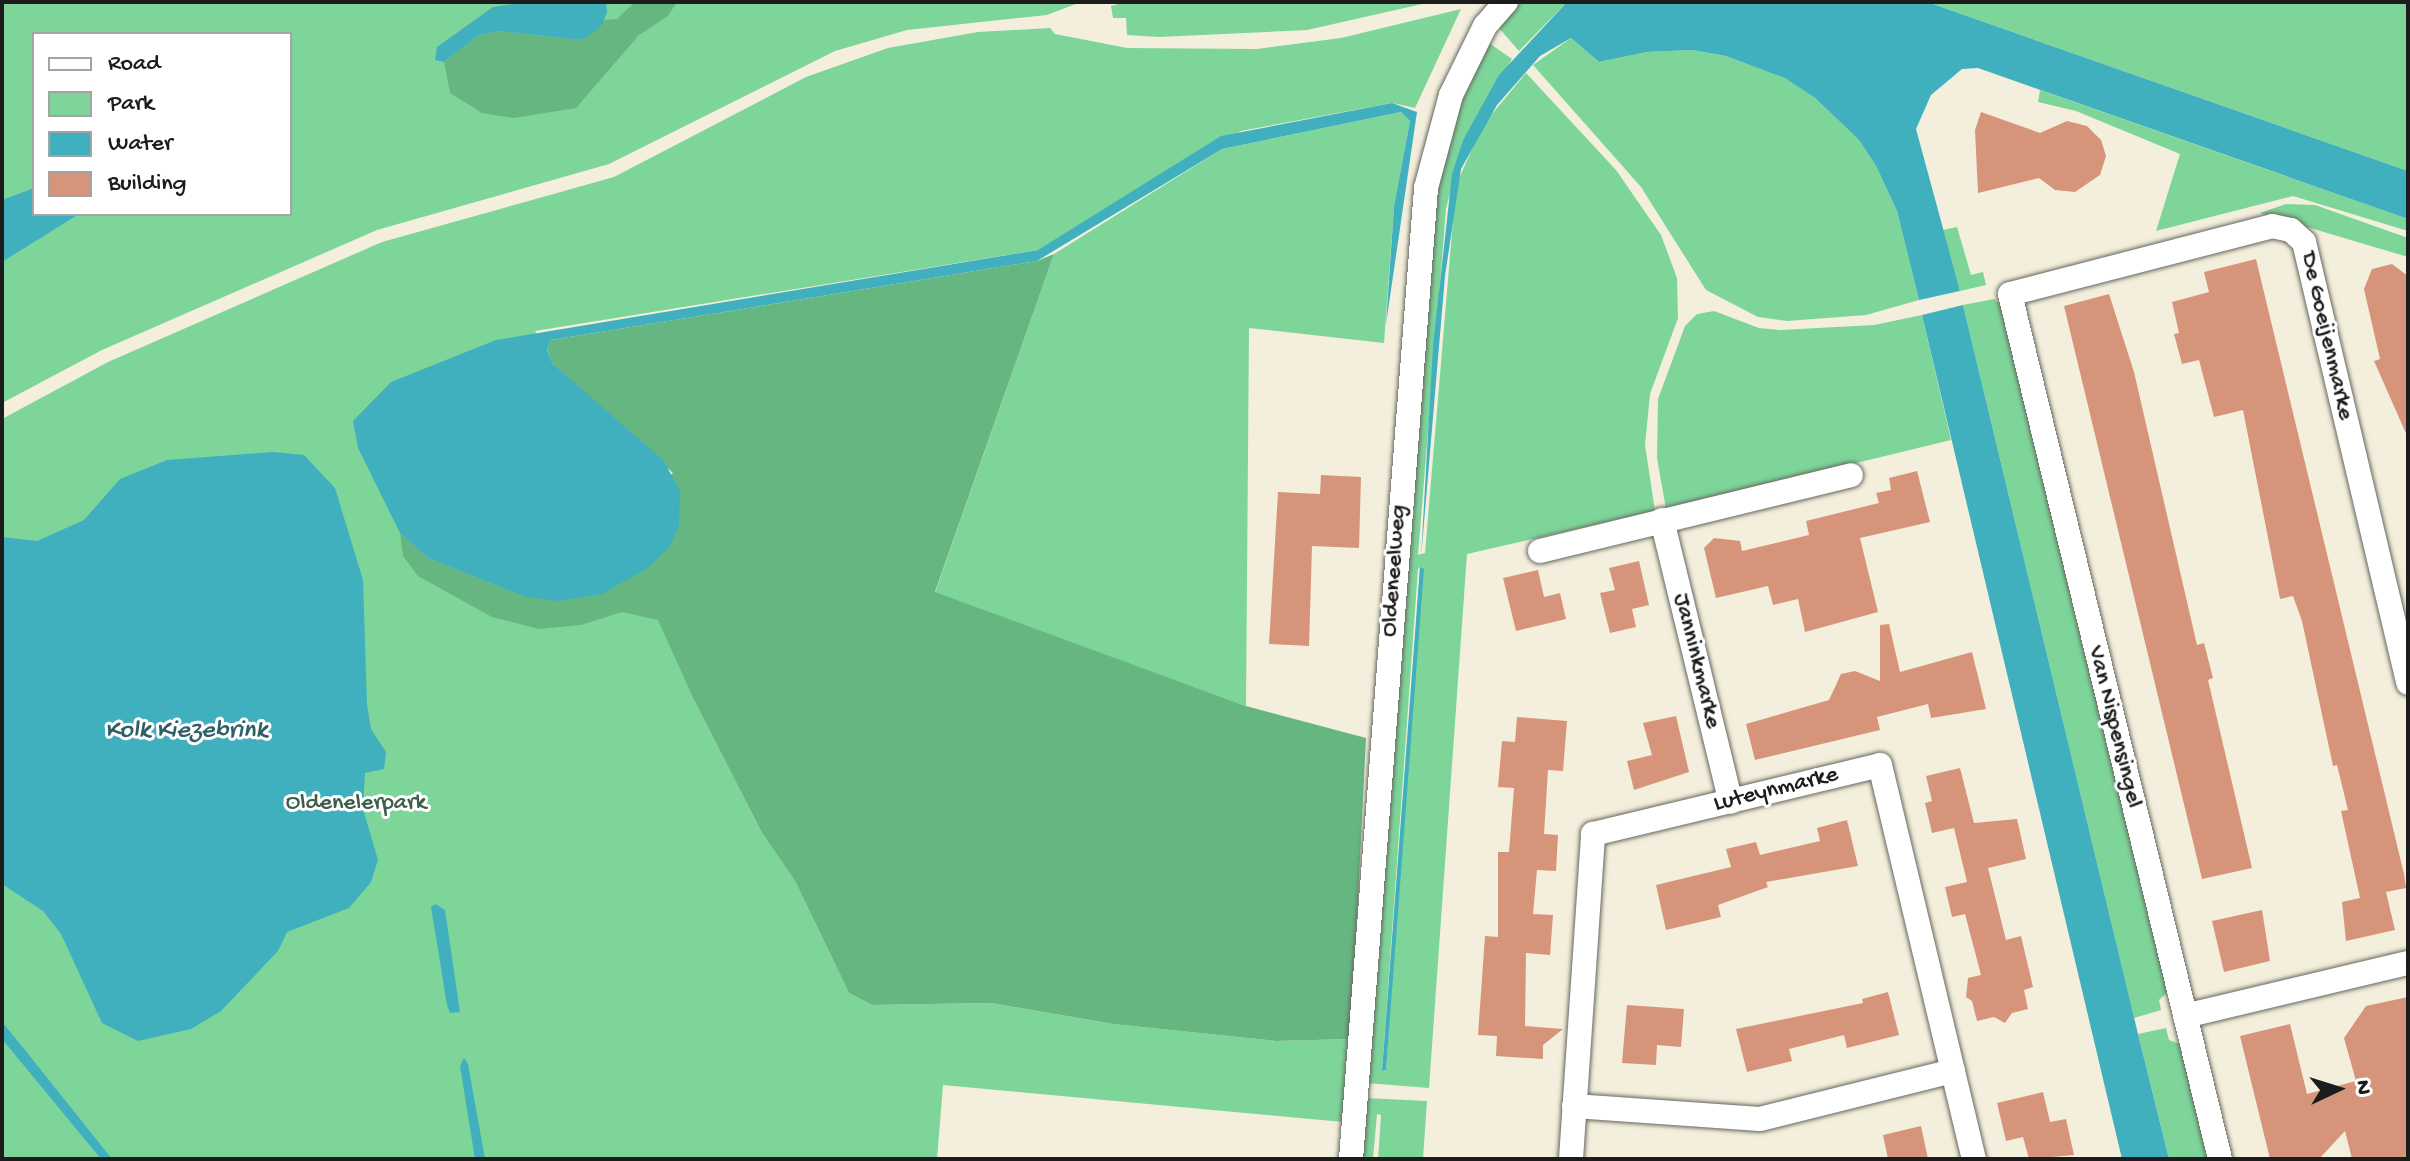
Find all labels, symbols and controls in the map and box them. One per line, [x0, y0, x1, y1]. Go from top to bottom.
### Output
legend [32, 32, 292, 216]
text: Road [108, 50, 160, 79]
text: Park [108, 90, 154, 119]
text: Water [108, 130, 172, 159]
text: Building [108, 170, 186, 199]
street label: De Goeijenmarke [2293, 249, 2359, 423]
street label: Oldeneelweg [1376, 504, 1414, 638]
street label: Janninkmarke [1665, 591, 1727, 731]
street label: Van Nispensingel [2080, 643, 2148, 811]
water label: Kolk Kiezebrink [105, 716, 267, 748]
street label: Luteynmarke [1711, 761, 1841, 819]
park label: Oldenelerpark [286, 790, 426, 818]
north arrow [2298, 1049, 2378, 1129]
text: N [2348, 1079, 2375, 1095]

